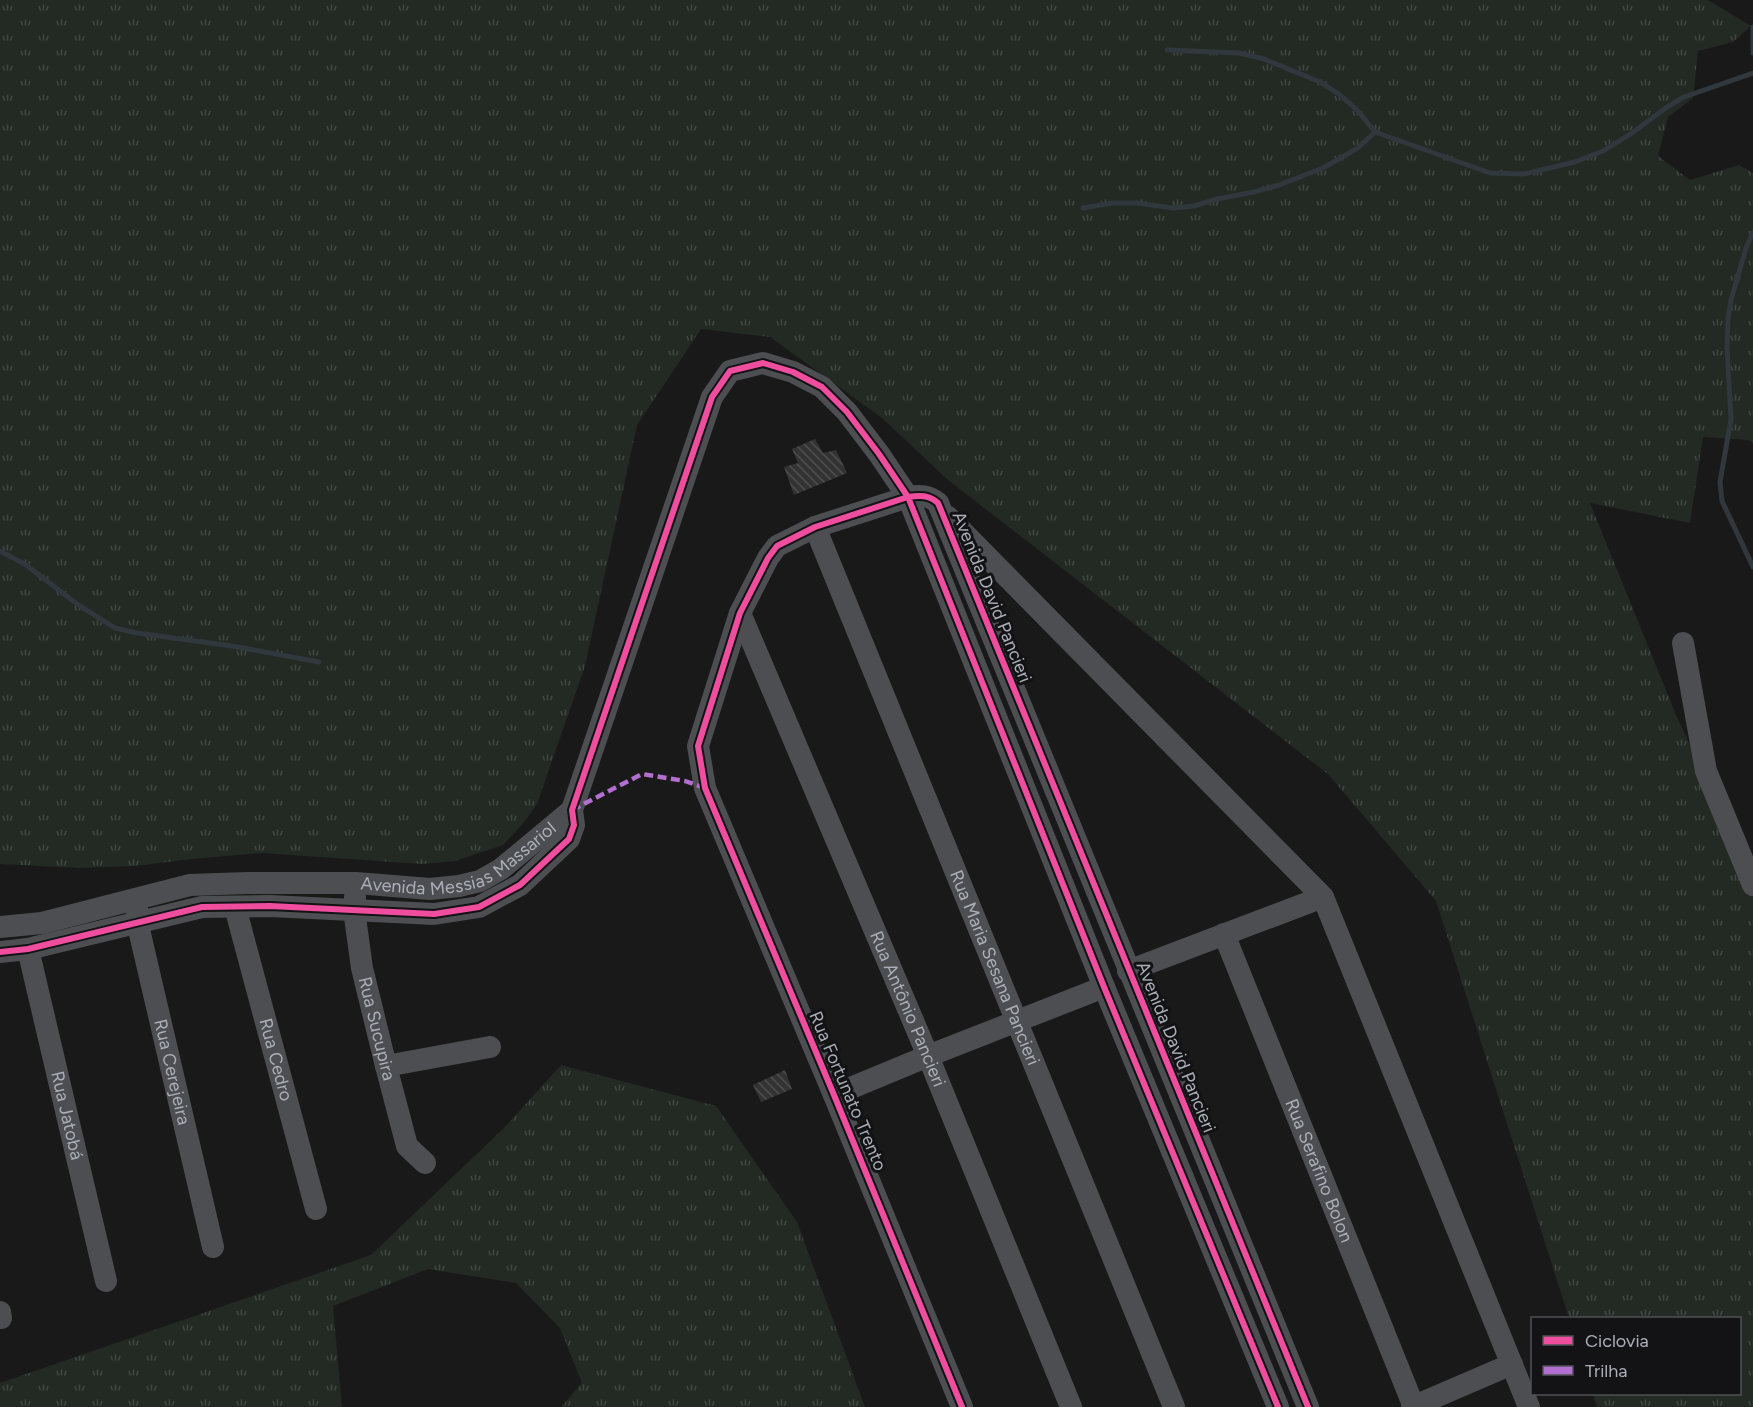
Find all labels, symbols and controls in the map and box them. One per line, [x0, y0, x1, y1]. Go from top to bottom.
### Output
street label: Avenida David Pancieri [948, 508, 1036, 686]
street label: Avenida Messias Massariol [360, 817, 560, 900]
street label: Rua Maria Sesana Pancieri [945, 867, 1044, 1069]
street label: Rua Antônio Pancieri [865, 928, 950, 1090]
street label: Avenida David Pancieri [1132, 958, 1220, 1136]
street label: Rua Sucupira [354, 975, 400, 1083]
street label: Rua Fortunato Trento [804, 1008, 892, 1174]
street label: Rua Cedro [254, 1016, 298, 1103]
street label: Rua Cerejeira [149, 1017, 195, 1127]
street label: Rua Jatobá [46, 1069, 88, 1162]
street label: Rua Serafino Bolon [1280, 1096, 1358, 1246]
legend [1531, 1317, 1741, 1395]
text: Ciclovia [1585, 1330, 1649, 1352]
text: Trilha [1585, 1360, 1628, 1382]

